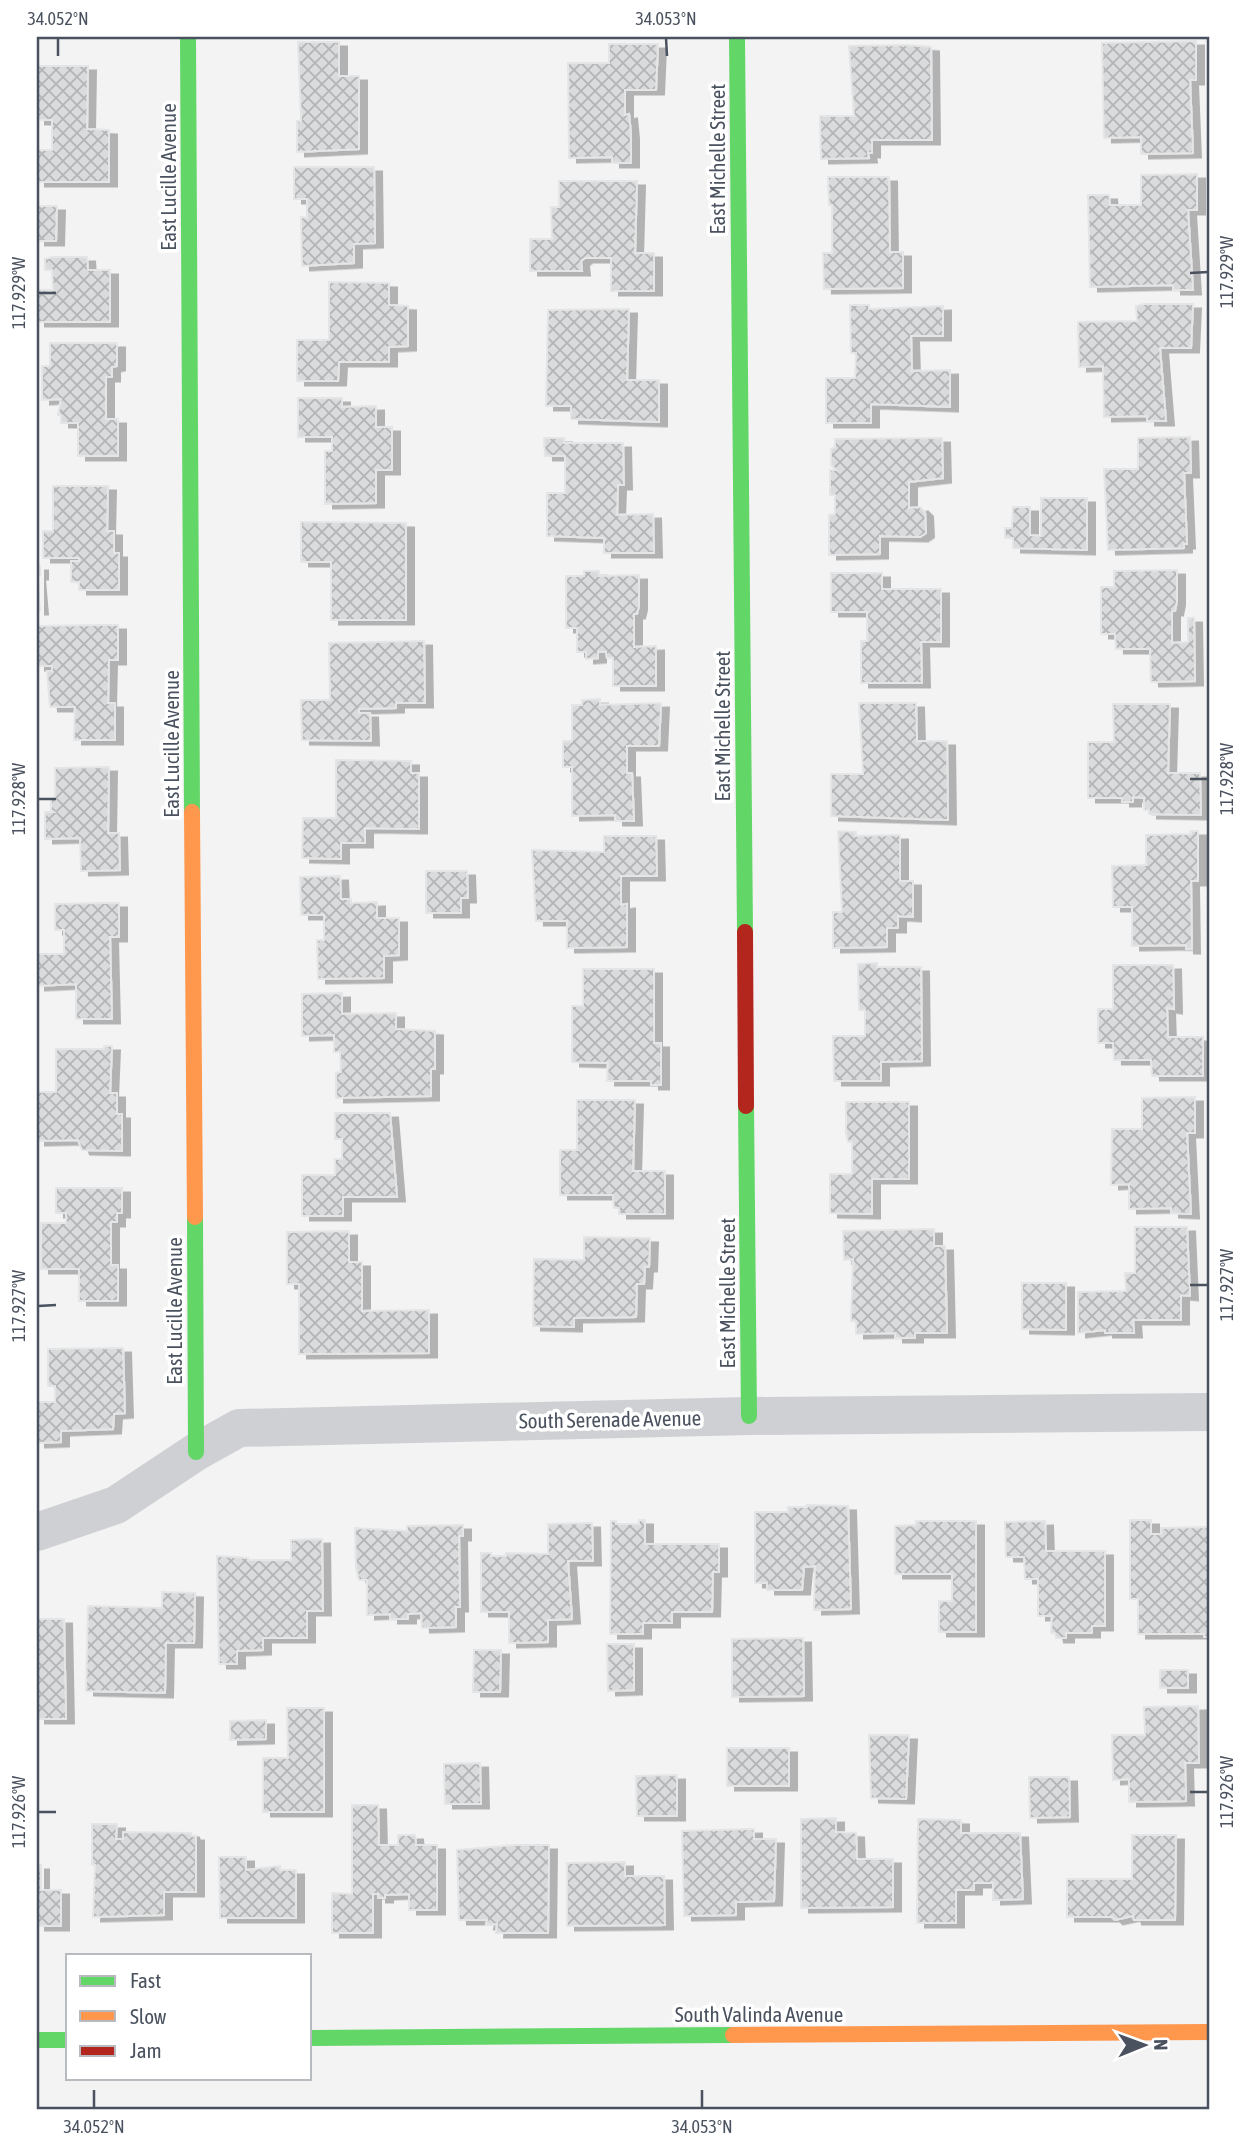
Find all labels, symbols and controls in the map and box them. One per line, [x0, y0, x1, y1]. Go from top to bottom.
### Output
text: 34.052°N [27, 8, 89, 29]
text: 34.053°N [635, 8, 697, 29]
street label: East Michelle Street [705, 84, 729, 234]
street label: East Lucille Avenue [156, 103, 180, 251]
text: 117.929°W [1216, 236, 1237, 308]
text: 117.929°W [8, 257, 29, 329]
street label: East Michelle Street [710, 651, 734, 801]
street label: East Lucille Avenue [159, 670, 183, 818]
text: 117.928°W [1216, 743, 1237, 815]
text: 117.928°W [8, 763, 29, 835]
street label: East Michelle Street [715, 1218, 739, 1368]
street label: East Lucille Avenue [162, 1237, 186, 1385]
text: 117.927°W [1216, 1249, 1237, 1321]
text: 117.927°W [8, 1270, 29, 1342]
street label: South Serenade Avenue [519, 1405, 701, 1433]
text: 117.926°W [1216, 1756, 1237, 1828]
text: 117.926°W [8, 1776, 29, 1848]
legend [66, 1954, 312, 2080]
text: Fast [130, 1968, 161, 1992]
street label: South Valinda Avenue [675, 2002, 843, 2026]
text: Slow [130, 2004, 167, 2028]
north arrow [1110, 2010, 1180, 2080]
text: Jam [130, 2038, 162, 2062]
text: N [1150, 2039, 1172, 2051]
text: 34.052°N [63, 2116, 125, 2137]
text: 34.053°N [671, 2116, 733, 2137]

